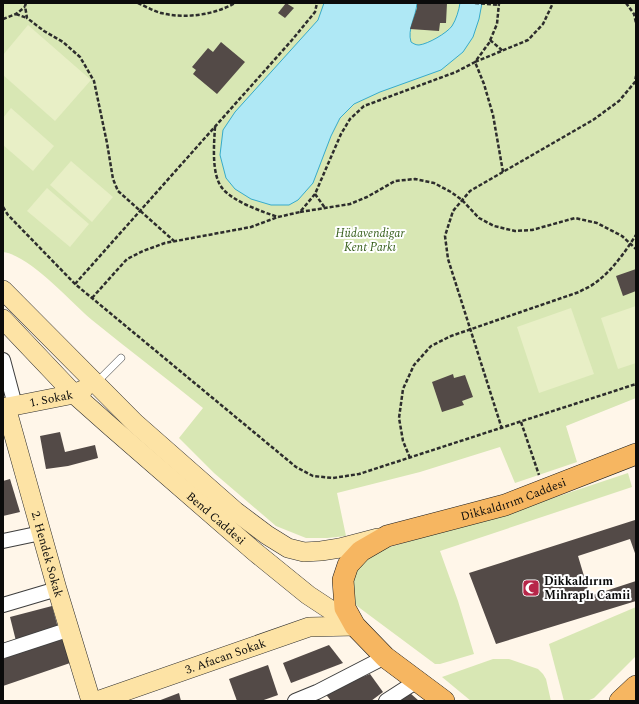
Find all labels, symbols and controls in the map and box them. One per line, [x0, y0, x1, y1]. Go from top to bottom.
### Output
park label: Hüdavendigar Kent Parkı [335, 224, 405, 257]
street label: 1. Sokak [28, 385, 75, 413]
street label: Dikkaldırım Caddesi [459, 473, 569, 526]
street label: Bend Caddesi [182, 487, 250, 550]
street label: 2. Hendek Sokak [26, 509, 68, 600]
place label: Dikkaldırım Mihraplı Camii [544, 572, 630, 605]
mosque icon: Dikkaldırım Mihraplı Camii [521, 578, 541, 598]
street label: 3. Afacan Sokak [183, 634, 269, 680]

